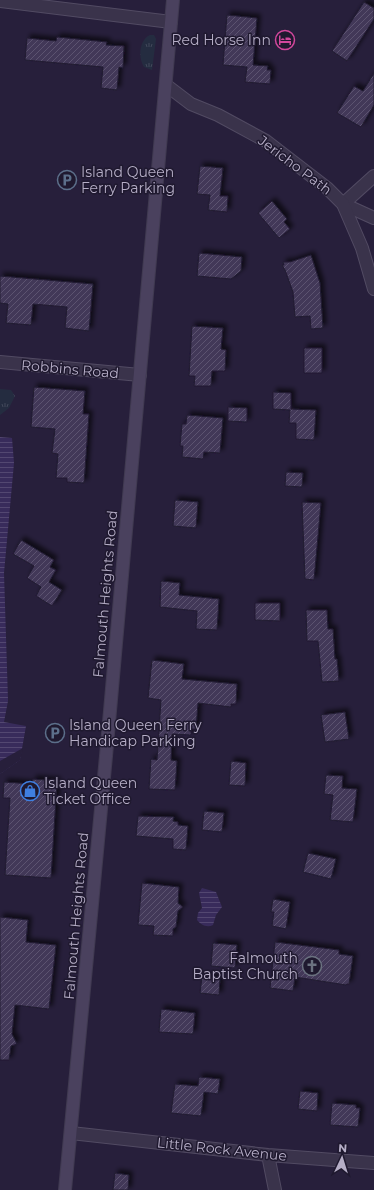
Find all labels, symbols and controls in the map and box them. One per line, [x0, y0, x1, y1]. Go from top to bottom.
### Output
hotel icon: Red Horse Inn [274, 29, 296, 51]
place label: Red Horse Inn [171, 31, 271, 49]
street label: Jericho Path [254, 131, 335, 199]
place label: Island Queen Ferry Parking [81, 163, 175, 197]
parking icon: Island Queen Ferry Parking [56, 169, 78, 191]
street label: Robbins Road [20, 356, 120, 382]
street label: Falmouth Heights Road [89, 510, 121, 678]
place label: Island Queen Ferry Handicap Parking [69, 716, 202, 750]
parking icon: Island Queen Ferry Handicap Parking [44, 722, 66, 744]
place label: Island Queen Ticket Office [44, 774, 137, 808]
shop icon: Island Queen Ticket Office [19, 780, 41, 802]
street label: Falmouth Heights Road [60, 832, 92, 1000]
place label: Falmouth Baptist Church [193, 949, 298, 983]
church icon: Falmouth Baptist Church [301, 955, 323, 977]
street label: Little Rock Avenue [156, 1133, 288, 1165]
north arrow [322, 1138, 362, 1178]
text: N [338, 1141, 348, 1155]

